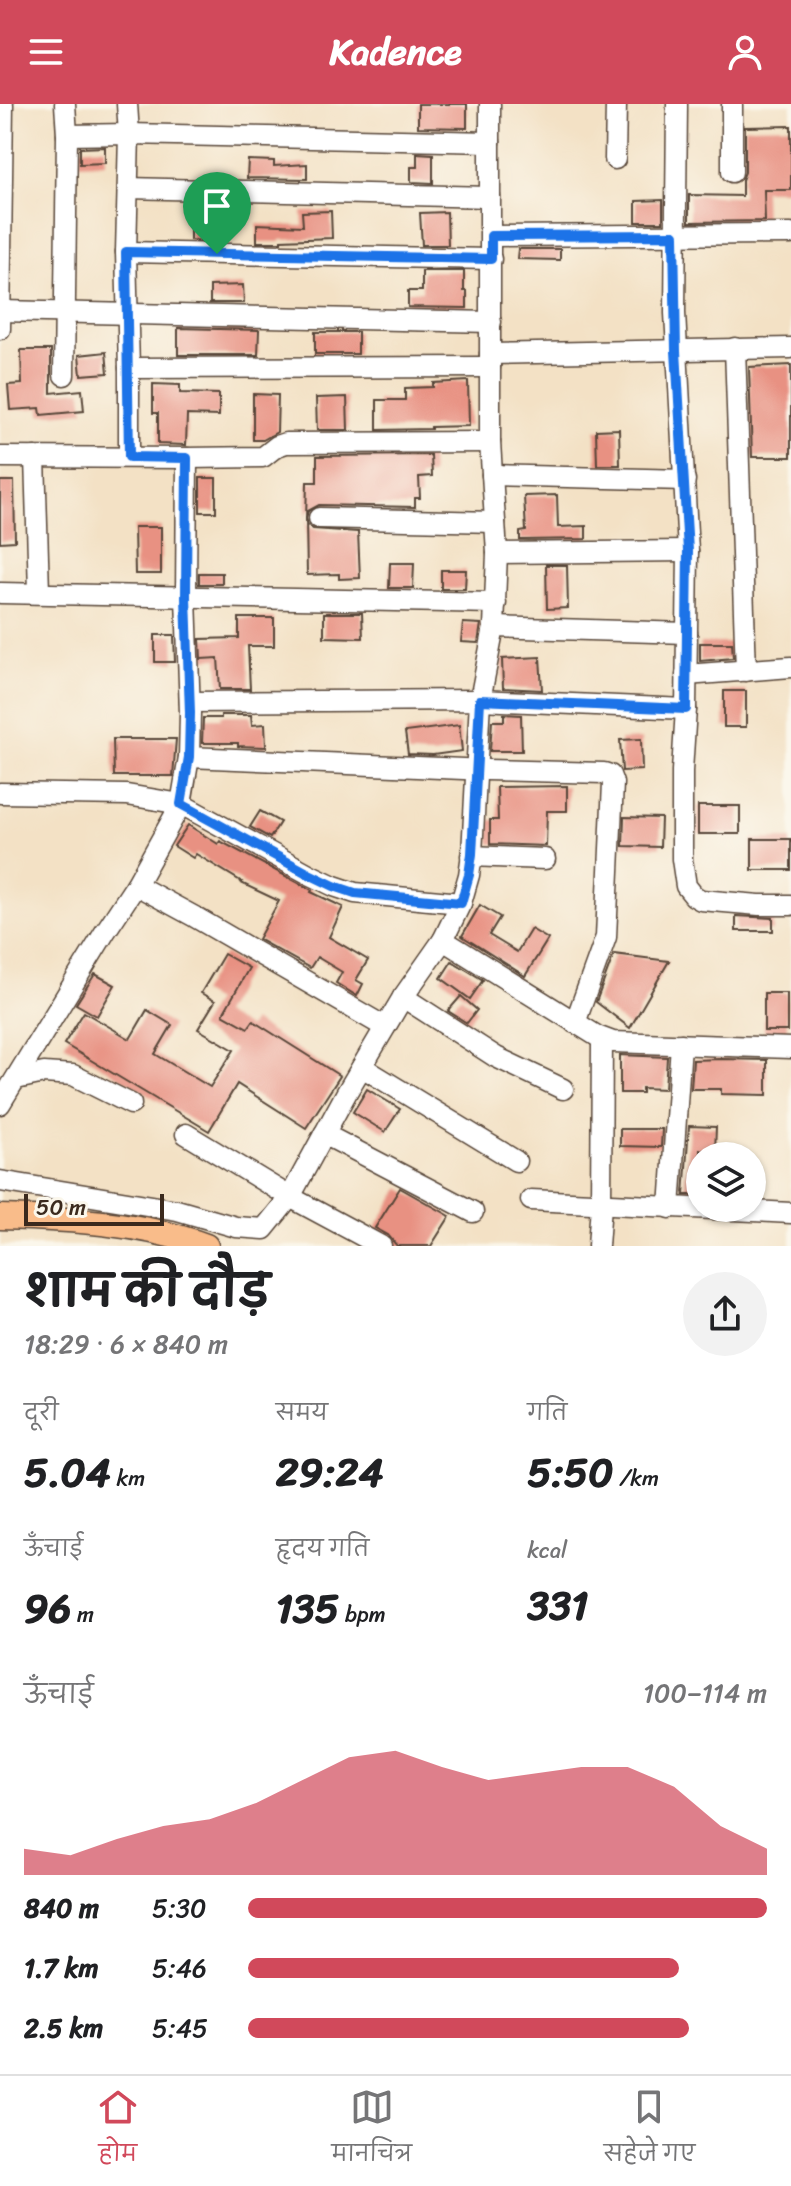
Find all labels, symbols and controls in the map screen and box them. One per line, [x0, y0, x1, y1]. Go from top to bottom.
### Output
text: Kadence [329, 20, 462, 84]
icon: menu [24, 30, 68, 74]
icon: person [723, 30, 767, 74]
pin [183, 172, 251, 254]
icon: arrive [195, 184, 239, 228]
map controls [686, 1142, 766, 1222]
button: layers [686, 1142, 766, 1222]
text: 50 m [36, 1188, 86, 1227]
scale bar [24, 1190, 164, 1226]
text: शाम की दौड़ [24, 1252, 270, 1330]
button: share [683, 1272, 767, 1356]
text: 18:29 · 6 × 840 m [24, 1321, 228, 1367]
text: दूरी [24, 1393, 59, 1432]
text: समय [276, 1393, 328, 1432]
text: गति [527, 1393, 567, 1432]
text: 5.04 [24, 1437, 111, 1508]
text: 29:24 [276, 1437, 383, 1508]
text: 5:50 [527, 1437, 614, 1508]
text: km [111, 1459, 145, 1498]
text: /km [614, 1459, 659, 1498]
text: ऊँचाई [24, 1529, 83, 1568]
text: हृदय गति [276, 1529, 369, 1568]
text: kcal [527, 1531, 567, 1570]
text: 331 [527, 1570, 588, 1641]
text: 96 [24, 1573, 71, 1644]
text: 135 [276, 1573, 339, 1644]
text: m [71, 1595, 94, 1634]
text: bpm [339, 1595, 386, 1634]
text: 100–114 m [643, 1670, 767, 1716]
text: ऊँचाई [24, 1671, 94, 1717]
text: 840 m [24, 1885, 99, 1931]
text: 5:30 [152, 1885, 206, 1931]
text: 1.7 km [24, 1945, 98, 1991]
text: 5:46 [152, 1945, 207, 1991]
text: 2.5 km [24, 2005, 103, 2051]
text: 5:45 [152, 2005, 208, 2051]
tab: होम [96, 2085, 140, 2178]
tab: मानचित्र [331, 2085, 412, 2178]
tab: सहेजे गए [604, 2085, 695, 2178]

